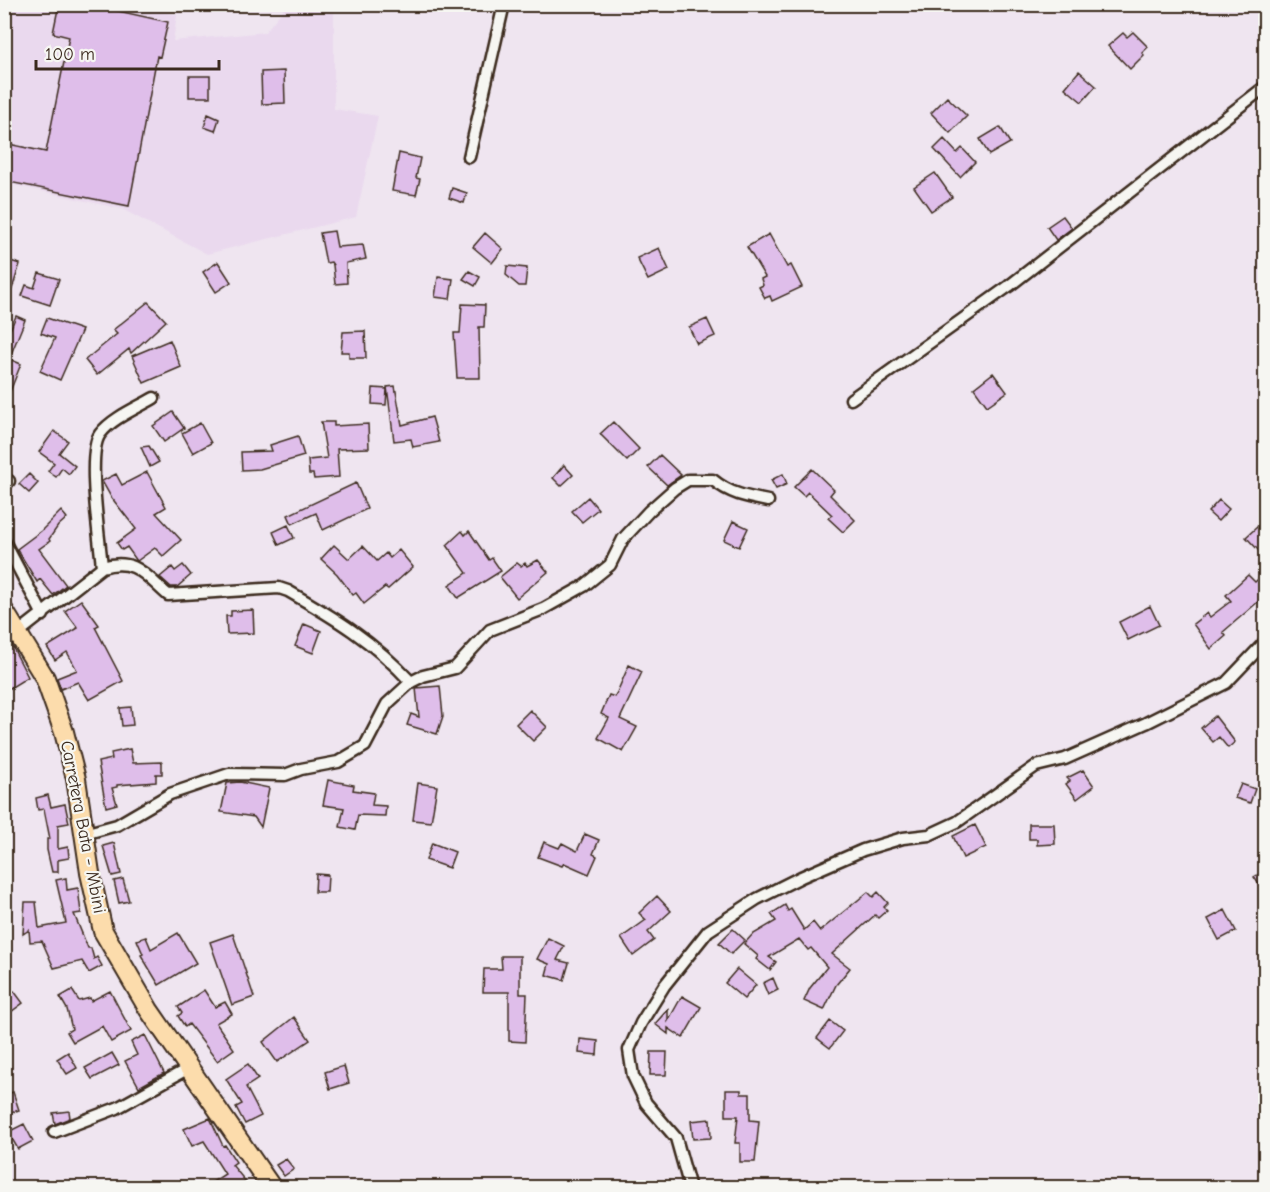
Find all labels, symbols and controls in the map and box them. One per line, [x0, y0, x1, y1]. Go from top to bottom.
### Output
scale bar [36, 33, 219, 71]
text: 100 m [45, 44, 95, 65]
street label: Carretera Bata - Mbini [56, 739, 110, 915]

